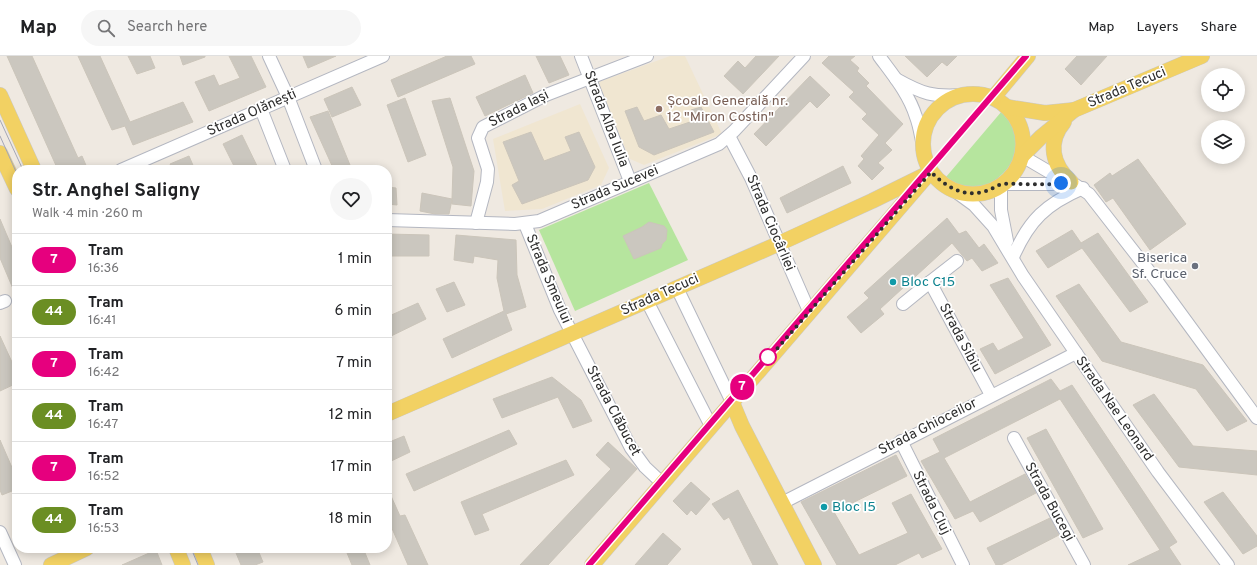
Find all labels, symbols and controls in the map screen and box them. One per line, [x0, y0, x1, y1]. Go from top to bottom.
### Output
search box [81, 10, 361, 46]
text: Map [20, 16, 57, 40]
icon: search [95, 17, 117, 39]
text: Search here [127, 18, 207, 37]
text: Map [1088, 19, 1114, 36]
text: Layers [1136, 19, 1178, 36]
text: Share [1200, 19, 1237, 36]
street label: Strada Tecuci [1085, 64, 1169, 112]
street label: Strada Alba Iulia [580, 68, 632, 170]
map controls [1201, 68, 1245, 164]
button: locate [1201, 68, 1245, 112]
street label: Strada Olănești [205, 86, 299, 140]
street label: Strada Iași [486, 87, 552, 131]
place label: Școala Generală nr. 12 "Miron Costin" [667, 93, 788, 126]
marker: Școala Generală nr. 12 "Miron Costin" [654, 104, 664, 114]
button: layers [1201, 120, 1245, 164]
street label: Strada Sucevei [569, 162, 661, 214]
street label: Strada Ciocârliei [742, 172, 798, 274]
your location [1051, 173, 1071, 193]
button: heart [330, 178, 372, 220]
text: Str. Anghel Saligny [32, 179, 200, 203]
text: Walk · 4 min · 260 m [32, 206, 143, 222]
street label: Strada Smeului [522, 232, 574, 326]
text: Tram [88, 242, 124, 261]
text: 1 min [338, 250, 372, 269]
place label: Biserica Sf. Cruce [1131, 250, 1187, 283]
text: 7 [50, 251, 58, 268]
text: 16:36 [88, 261, 119, 277]
marker: Biserica Sf. Cruce [1190, 261, 1200, 271]
street label: Strada Tecuci [618, 270, 702, 320]
place label: Bloc C15 [901, 274, 955, 291]
marker: Bloc C15 [888, 277, 898, 287]
text: Tram [88, 294, 124, 313]
street label: Strada Sibiu [935, 301, 985, 375]
text: 6 min [335, 302, 372, 321]
text: 44 [45, 303, 63, 320]
text: 16:41 [88, 313, 116, 329]
text: Tram [88, 346, 124, 365]
unlabelled marker [759, 348, 777, 366]
street label: Strada Nae Leonard [1071, 353, 1157, 465]
text: 7 min [336, 354, 372, 373]
text: 7 [50, 355, 58, 372]
street label: Strada Clăbucet [582, 363, 644, 459]
text: 16:42 [88, 365, 120, 381]
line badge: 7 [729, 374, 755, 400]
text: 7 [738, 378, 746, 395]
street label: Strada Ghioceilor [876, 395, 981, 459]
text: Tram [88, 398, 124, 417]
text: 12 min [329, 406, 372, 425]
text: 44 [45, 407, 63, 424]
text: 16:47 [88, 417, 118, 433]
text: Tram [88, 450, 124, 469]
text: 17 min [331, 458, 372, 477]
text: 7 [50, 459, 58, 476]
street label: Strada Bucegi [1020, 460, 1078, 544]
street label: Strada Cluj [908, 468, 954, 538]
text: 16:52 [88, 469, 120, 485]
place label: Bloc I5 [832, 499, 876, 516]
text: Tram [88, 502, 124, 521]
marker: Bloc I5 [819, 502, 829, 512]
text: 18 min [329, 510, 372, 529]
text: 44 [45, 511, 63, 528]
text: 16:53 [88, 521, 119, 537]

